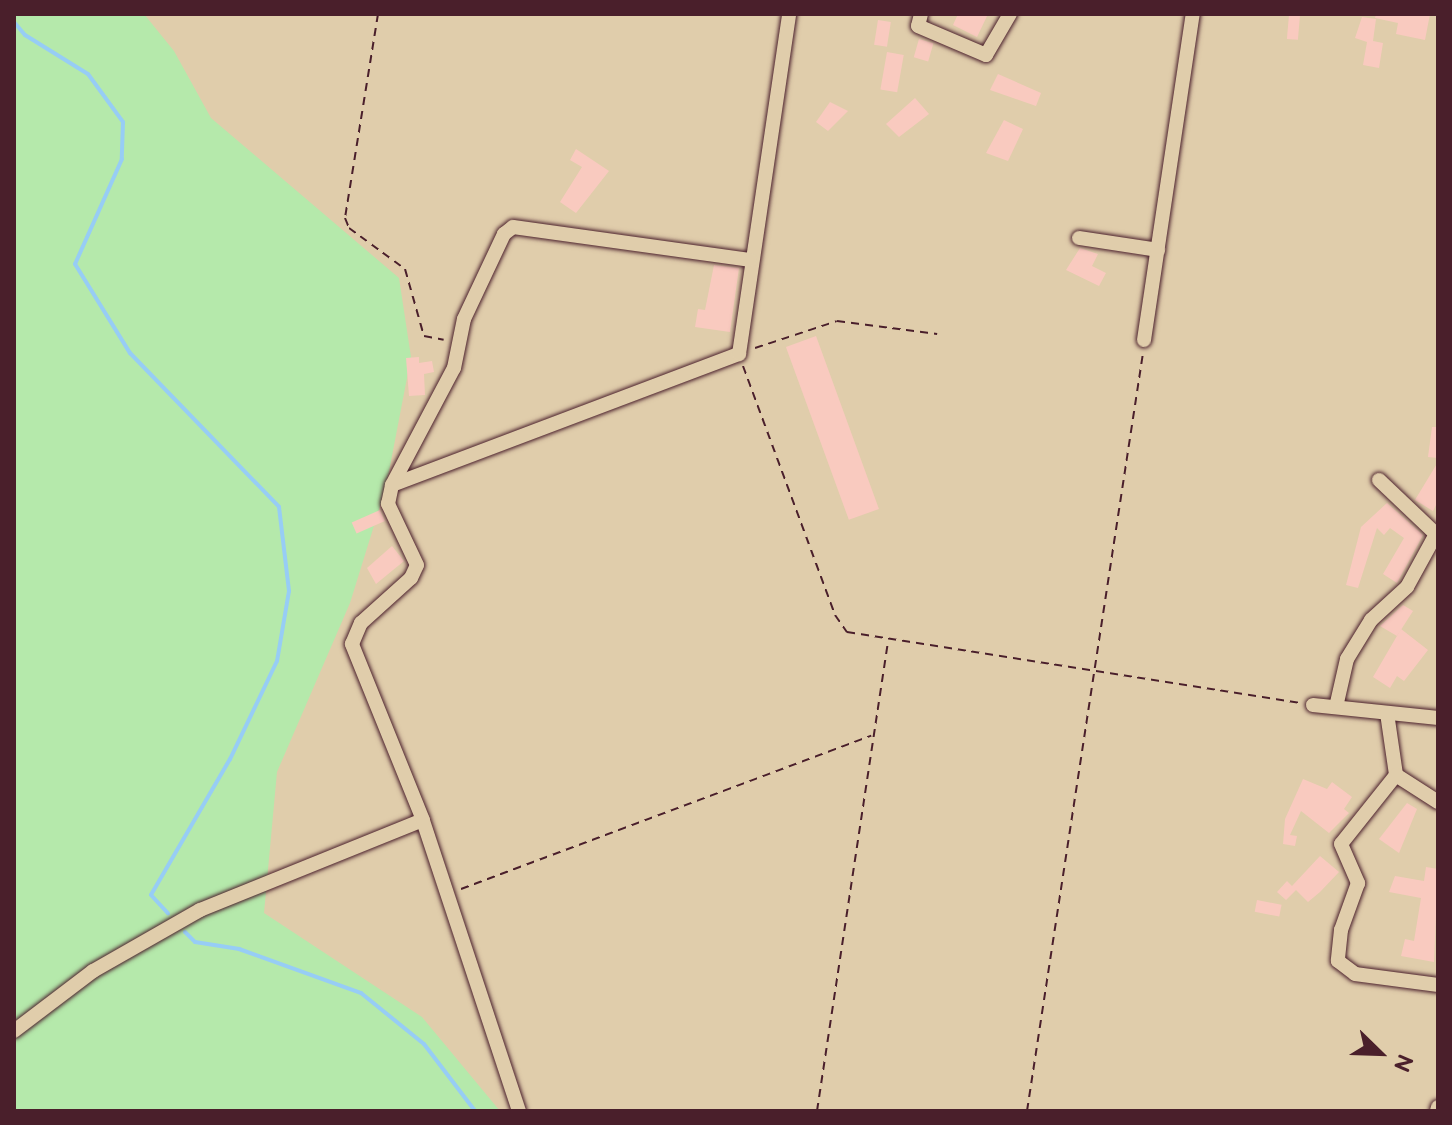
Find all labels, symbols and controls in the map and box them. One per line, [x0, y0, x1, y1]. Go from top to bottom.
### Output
north arrow [1340, 1013, 1420, 1093]
text: N [1387, 1050, 1418, 1075]

